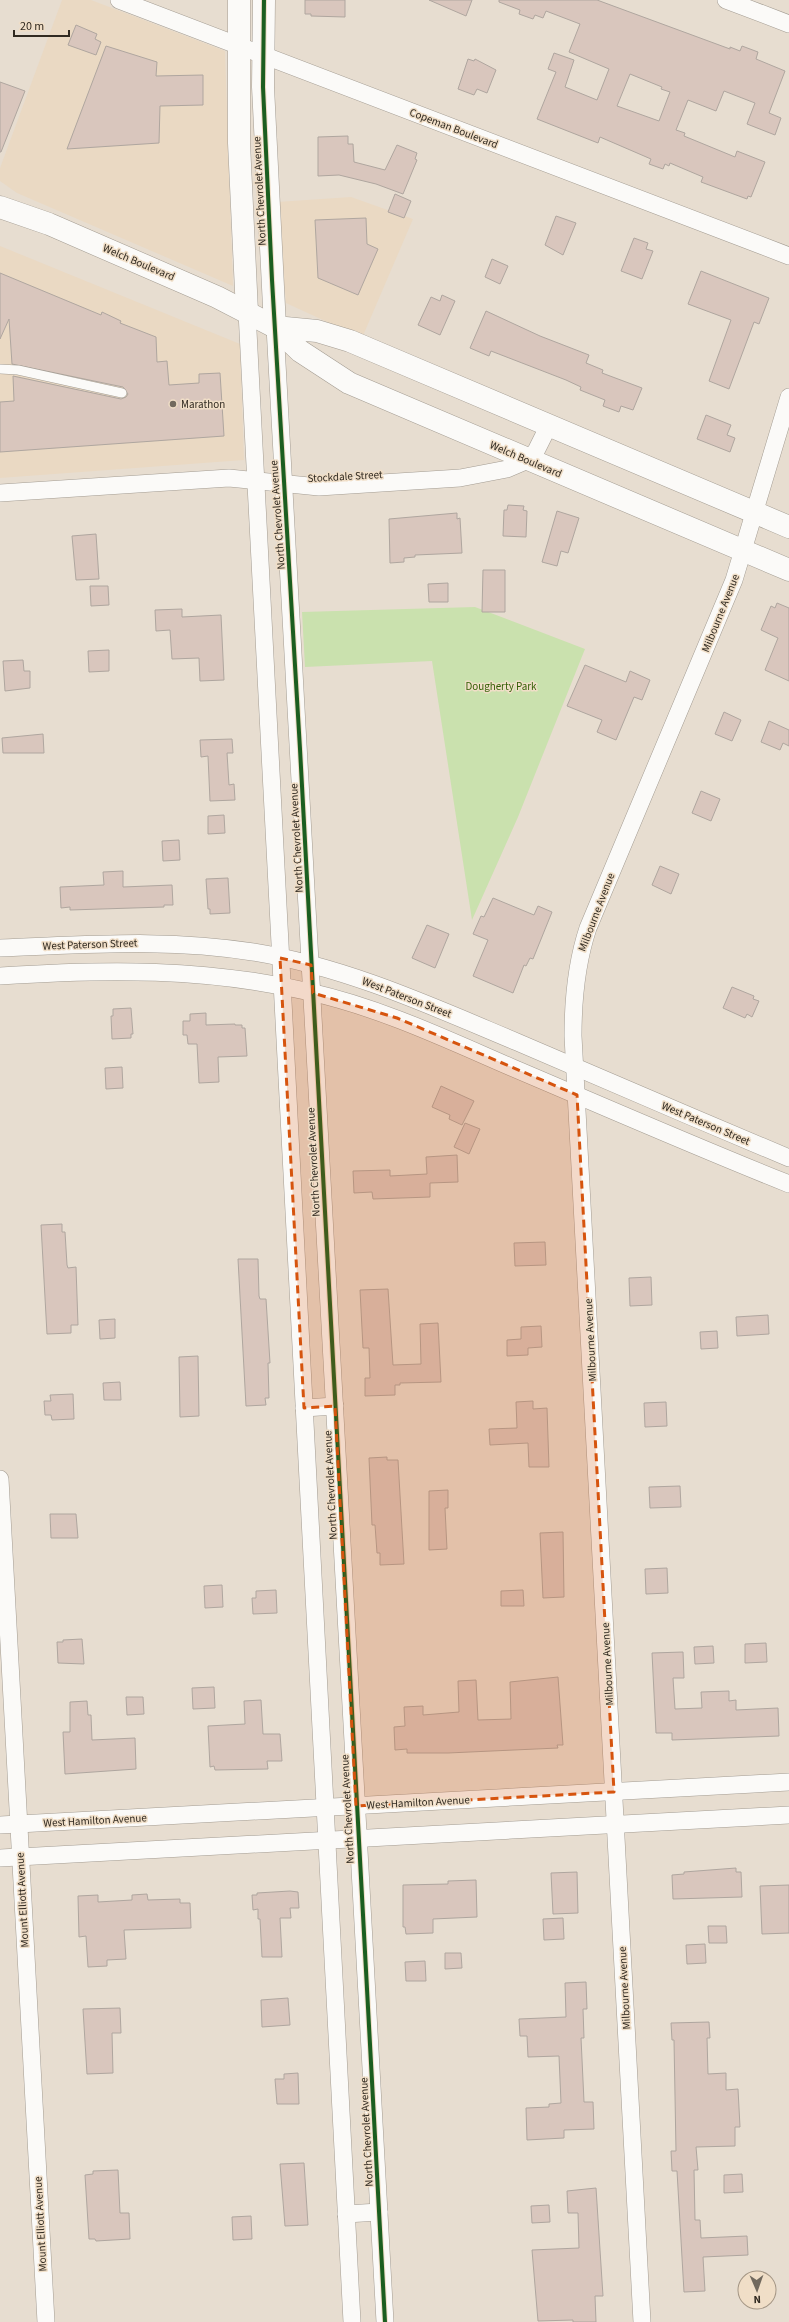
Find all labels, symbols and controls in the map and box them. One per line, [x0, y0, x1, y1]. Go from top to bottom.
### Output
scale bar [14, 12, 69, 38]
text: 20 m [20, 18, 44, 35]
street label: Copeman Boulevard [407, 105, 500, 152]
street label: North Chevrolet Avenue [249, 135, 270, 246]
street label: Welch Boulevard [100, 240, 177, 284]
place label: Marathon [181, 397, 225, 412]
marker: Marathon [168, 399, 178, 409]
street label: Welch Boulevard [487, 437, 564, 481]
street label: North Chevrolet Avenue [266, 459, 289, 570]
street label: Stockdale Street [307, 467, 383, 486]
street label: Milbourne Avenue [698, 571, 743, 654]
park label: Dougherty Park [465, 679, 537, 694]
street label: North Chevrolet Avenue [286, 782, 307, 893]
street label: Milbourne Avenue [575, 870, 619, 954]
street label: West Paterson Street [42, 935, 138, 954]
street label: West Paterson Street [360, 973, 454, 1022]
street label: West Paterson Street [659, 1098, 753, 1149]
street label: North Chevrolet Avenue [303, 1106, 324, 1217]
street label: Milbourne Avenue [581, 1298, 600, 1382]
street label: North Chevrolet Avenue [320, 1429, 341, 1540]
street label: Milbourne Avenue [598, 1622, 617, 1706]
street label: North Chevrolet Avenue [337, 1753, 358, 1864]
street label: West Hamilton Avenue [366, 1792, 471, 1813]
street label: West Hamilton Avenue [43, 1810, 148, 1831]
street label: Mount Elliott Avenue [12, 1852, 32, 1948]
street label: Milbourne Avenue [615, 1946, 634, 2030]
street label: North Chevrolet Avenue [356, 2076, 377, 2187]
street label: Mount Elliott Avenue [30, 2176, 50, 2272]
north arrow [737, 2270, 777, 2310]
text: N [753, 2292, 761, 2307]

